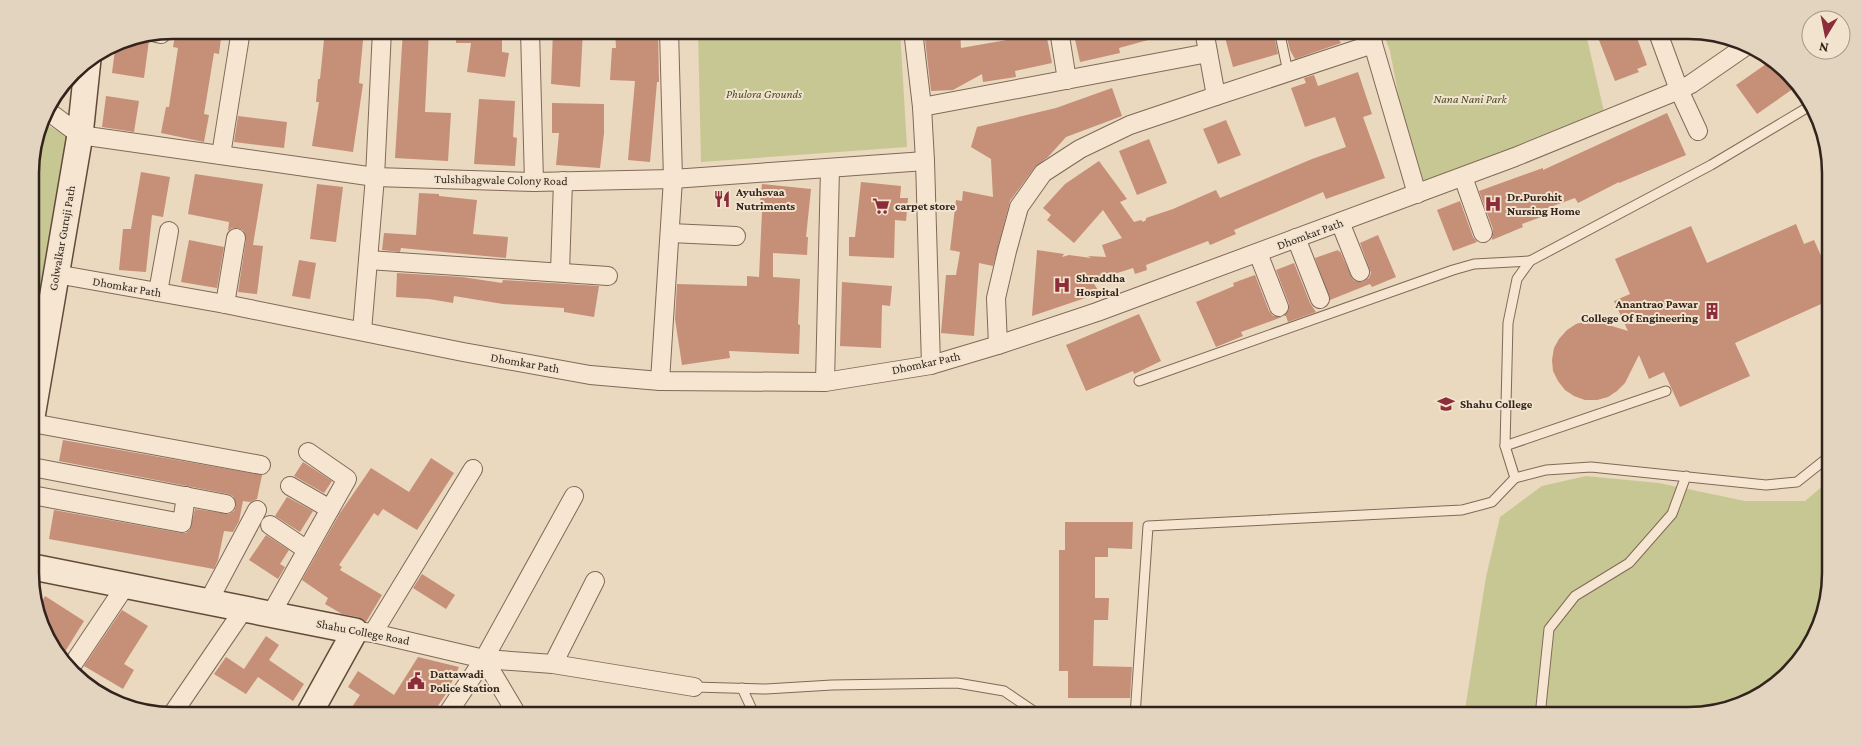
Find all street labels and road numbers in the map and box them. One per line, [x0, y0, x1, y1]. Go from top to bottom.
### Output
street label: Tulshibagwale Colony Road [434, 172, 568, 188]
street label: Golwalkar Guruji Path [46, 184, 78, 292]
street label: Dhomkar Path [1275, 215, 1346, 252]
street label: Dhomkar Path [92, 274, 163, 300]
street label: Dhomkar Path [891, 349, 962, 377]
street label: Dhomkar Path [490, 350, 561, 376]
street label: Shahu College Road [315, 616, 412, 648]

